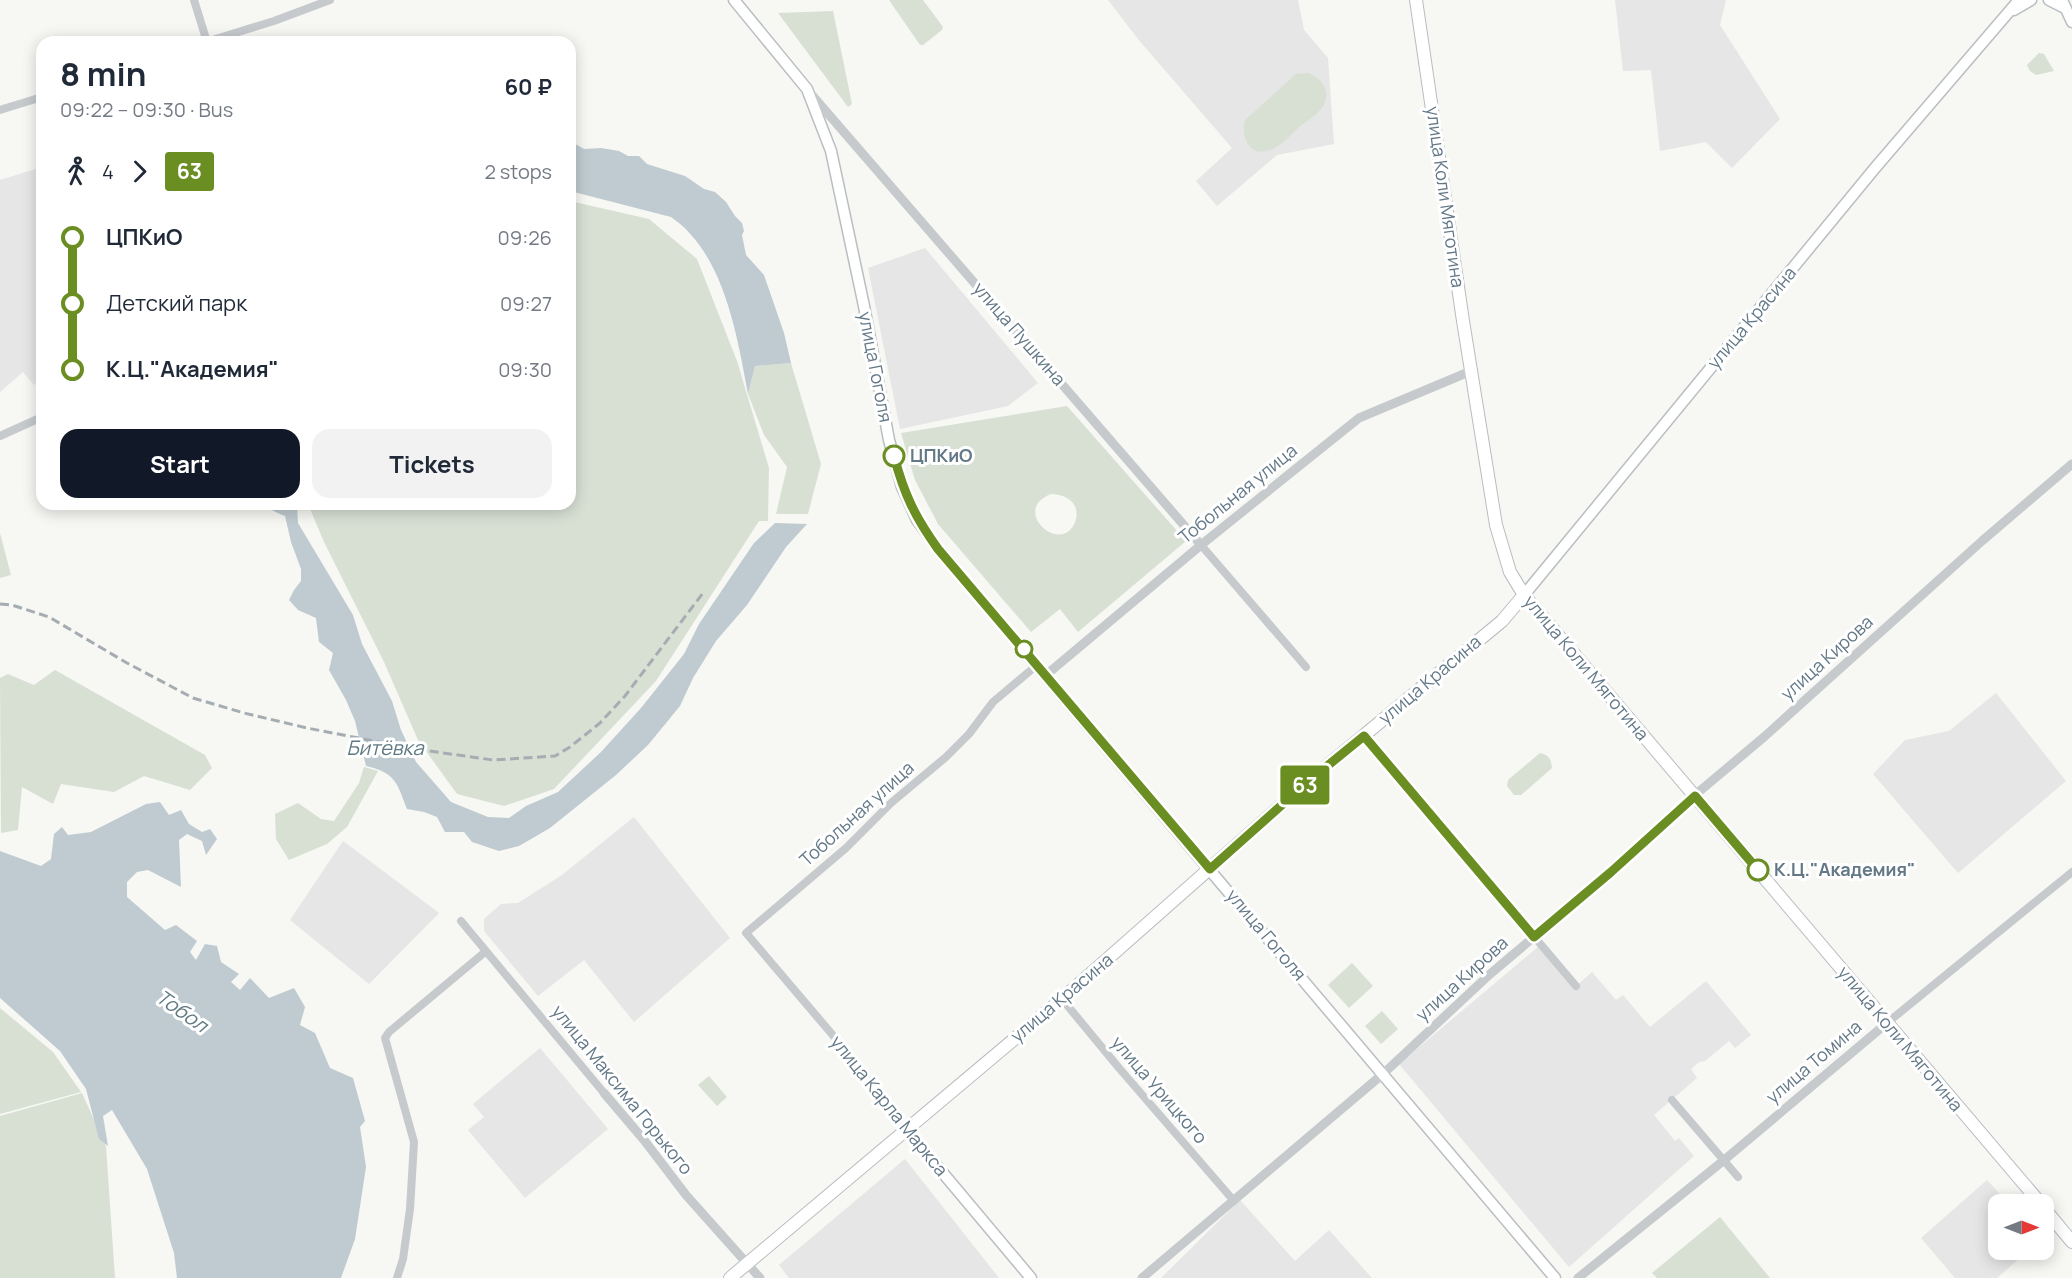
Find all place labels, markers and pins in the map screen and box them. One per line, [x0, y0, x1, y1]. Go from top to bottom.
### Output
place label: ЦПКиО [910, 443, 973, 467]
marker: ЦПКиО [883, 445, 905, 467]
unlabelled marker [1015, 640, 1033, 658]
place label: К.Ц."Академия" [1774, 857, 1915, 881]
marker: К.Ц."Академия" [1747, 859, 1769, 881]

